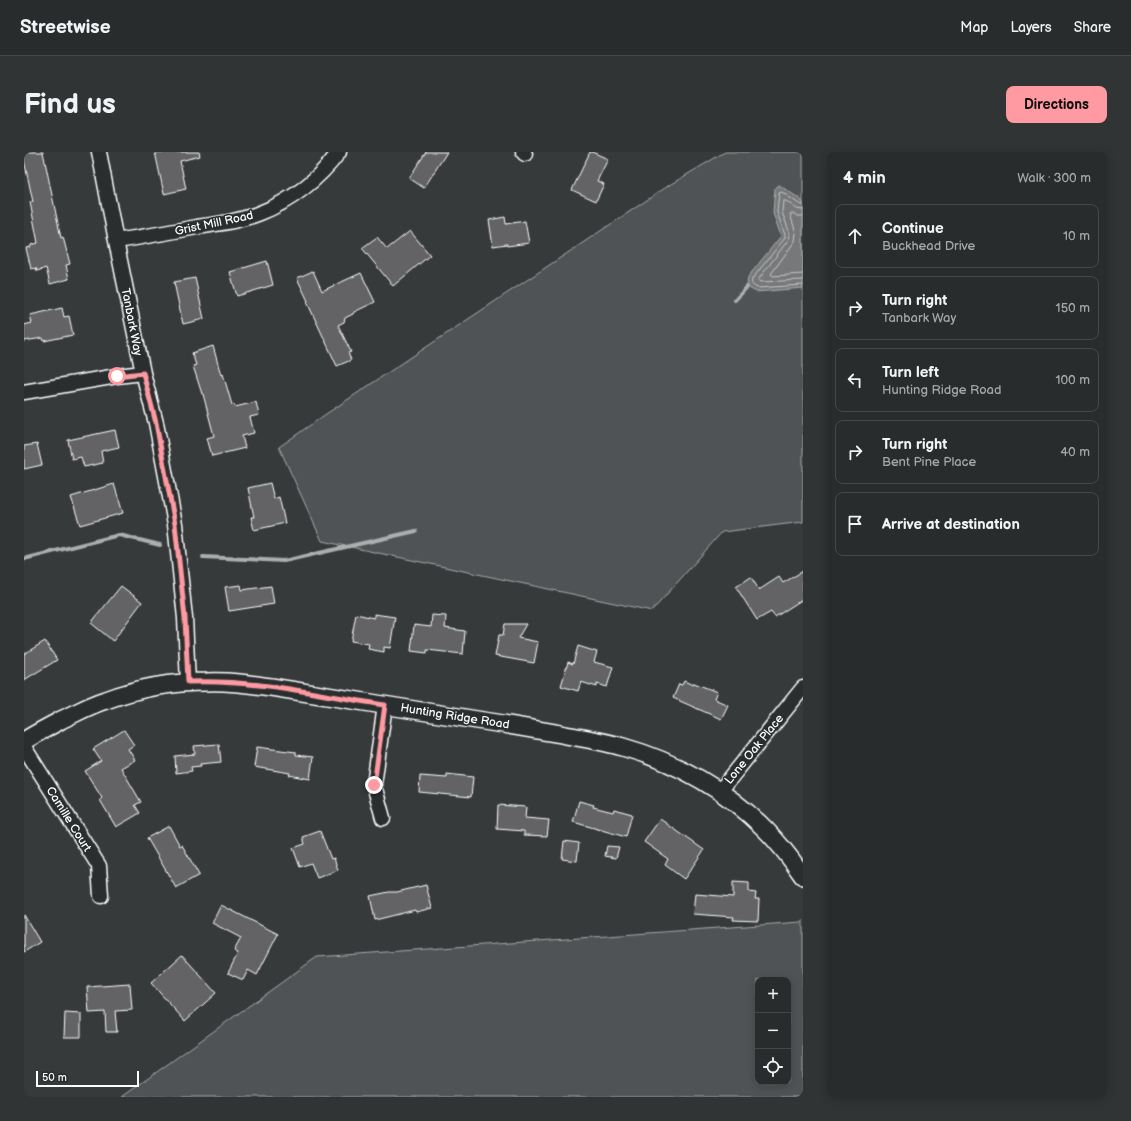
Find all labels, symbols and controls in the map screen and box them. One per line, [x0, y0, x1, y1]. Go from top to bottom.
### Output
text: Streetwise [20, 16, 111, 39]
text: Map [960, 19, 988, 36]
text: Layers [1010, 19, 1052, 36]
text: Share [1074, 19, 1111, 36]
button: Directions [1006, 86, 1107, 123]
text: Find us [24, 88, 116, 121]
text: 4 min [843, 168, 886, 188]
text: Walk · 300 m [1017, 170, 1091, 186]
street label: Grist Mill Road [174, 208, 255, 239]
text: Continue [882, 219, 944, 238]
icon: ahead [844, 225, 866, 247]
text: 10 m [1063, 228, 1090, 244]
text: Buckhead Drive [882, 238, 975, 254]
street label: Tanbark Way [118, 287, 146, 358]
text: Turn right [882, 291, 947, 310]
icon: right [844, 297, 866, 319]
text: 150 m [1056, 300, 1090, 316]
text: Tanbark Way [882, 310, 956, 326]
text: Turn left [882, 363, 939, 382]
route start [108, 367, 126, 385]
icon: left [844, 369, 866, 391]
text: 100 m [1055, 372, 1090, 388]
text: Hunting Ridge Road [882, 382, 1001, 398]
text: Turn right [882, 435, 947, 454]
icon: right [844, 441, 866, 463]
text: 40 m [1060, 444, 1090, 460]
text: Bent Pine Place [882, 454, 976, 470]
icon: arrive [844, 513, 866, 535]
text: Arrive at destination [882, 515, 1020, 534]
street label: Hunting Ridge Road [399, 700, 511, 733]
street label: Lone Oak Place [722, 711, 787, 787]
route end [365, 776, 383, 794]
street label: Camille Court [43, 784, 95, 855]
map controls [755, 977, 791, 1085]
button: + [755, 977, 791, 1013]
button: − [755, 1013, 791, 1049]
button: locate [755, 1049, 791, 1085]
scale bar [36, 1069, 139, 1088]
text: 50 m [42, 1071, 67, 1084]

